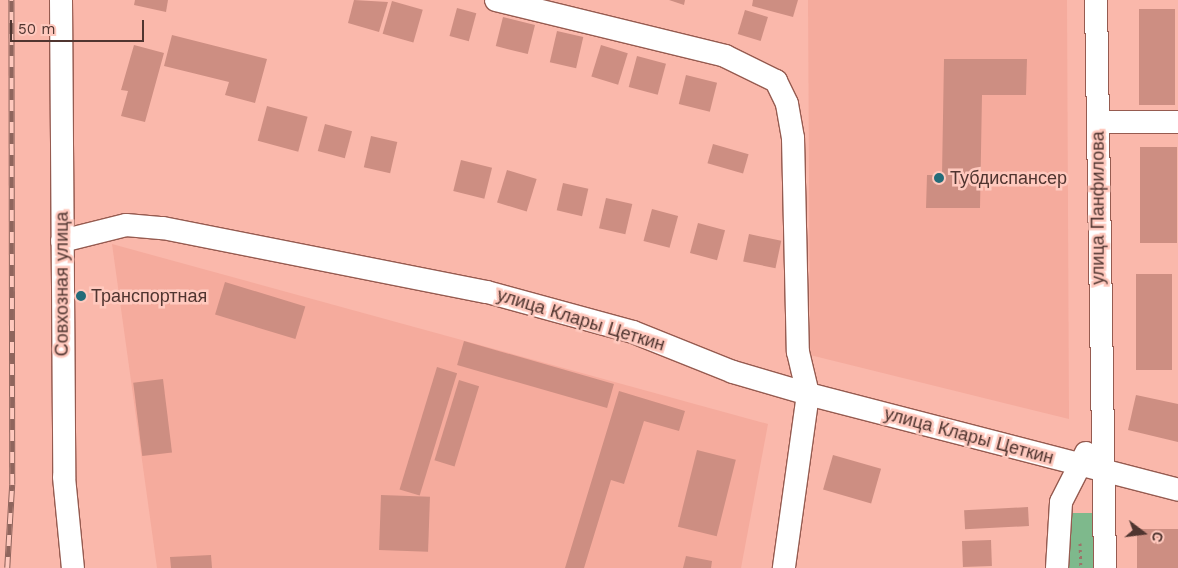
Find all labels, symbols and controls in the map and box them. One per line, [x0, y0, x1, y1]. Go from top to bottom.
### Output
scale bar [12, 10, 146, 42]
text: 50 m [18, 20, 55, 38]
street label: улица Панфилова [1087, 131, 1109, 285]
place label: Тубдиспансер [950, 167, 1067, 189]
marker: Тубдиспансер [932, 171, 946, 185]
street label: Совхозная улица [51, 212, 73, 356]
street label: улица Клары Цеткин [494, 284, 668, 356]
place label: Транспортная [91, 285, 207, 307]
marker: Транспортная [75, 290, 87, 302]
street label: улица Клары Цеткин [882, 403, 1056, 469]
north arrow [1118, 508, 1168, 558]
text: С [1148, 530, 1167, 544]

